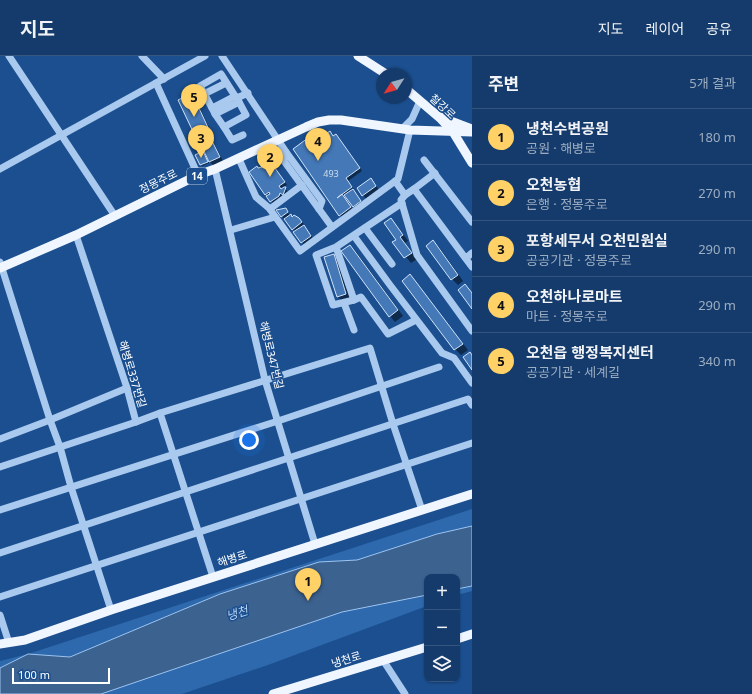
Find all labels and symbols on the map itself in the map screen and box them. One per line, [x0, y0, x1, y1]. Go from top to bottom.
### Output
north arrow [376, 68, 412, 104]
pin: 5 [181, 84, 207, 117]
street label: 철강로 [427, 90, 459, 122]
pin: 3 [188, 125, 214, 158]
pin: 4 [305, 128, 331, 161]
pin: 2 [257, 144, 283, 177]
street label: 정몽주로 [137, 165, 179, 197]
house number: 493 [323, 167, 339, 180]
road number: 14 [187, 168, 207, 184]
street label: 해병로347번길 [256, 319, 288, 391]
street label: 해병로337번길 [116, 339, 150, 409]
your location [239, 430, 259, 450]
street label: 해병로 [215, 546, 249, 570]
pin: 1 [295, 568, 321, 601]
water label: 냉천 [224, 601, 252, 624]
street label: 냉천로 [329, 647, 363, 671]
scale bar [12, 666, 110, 685]

